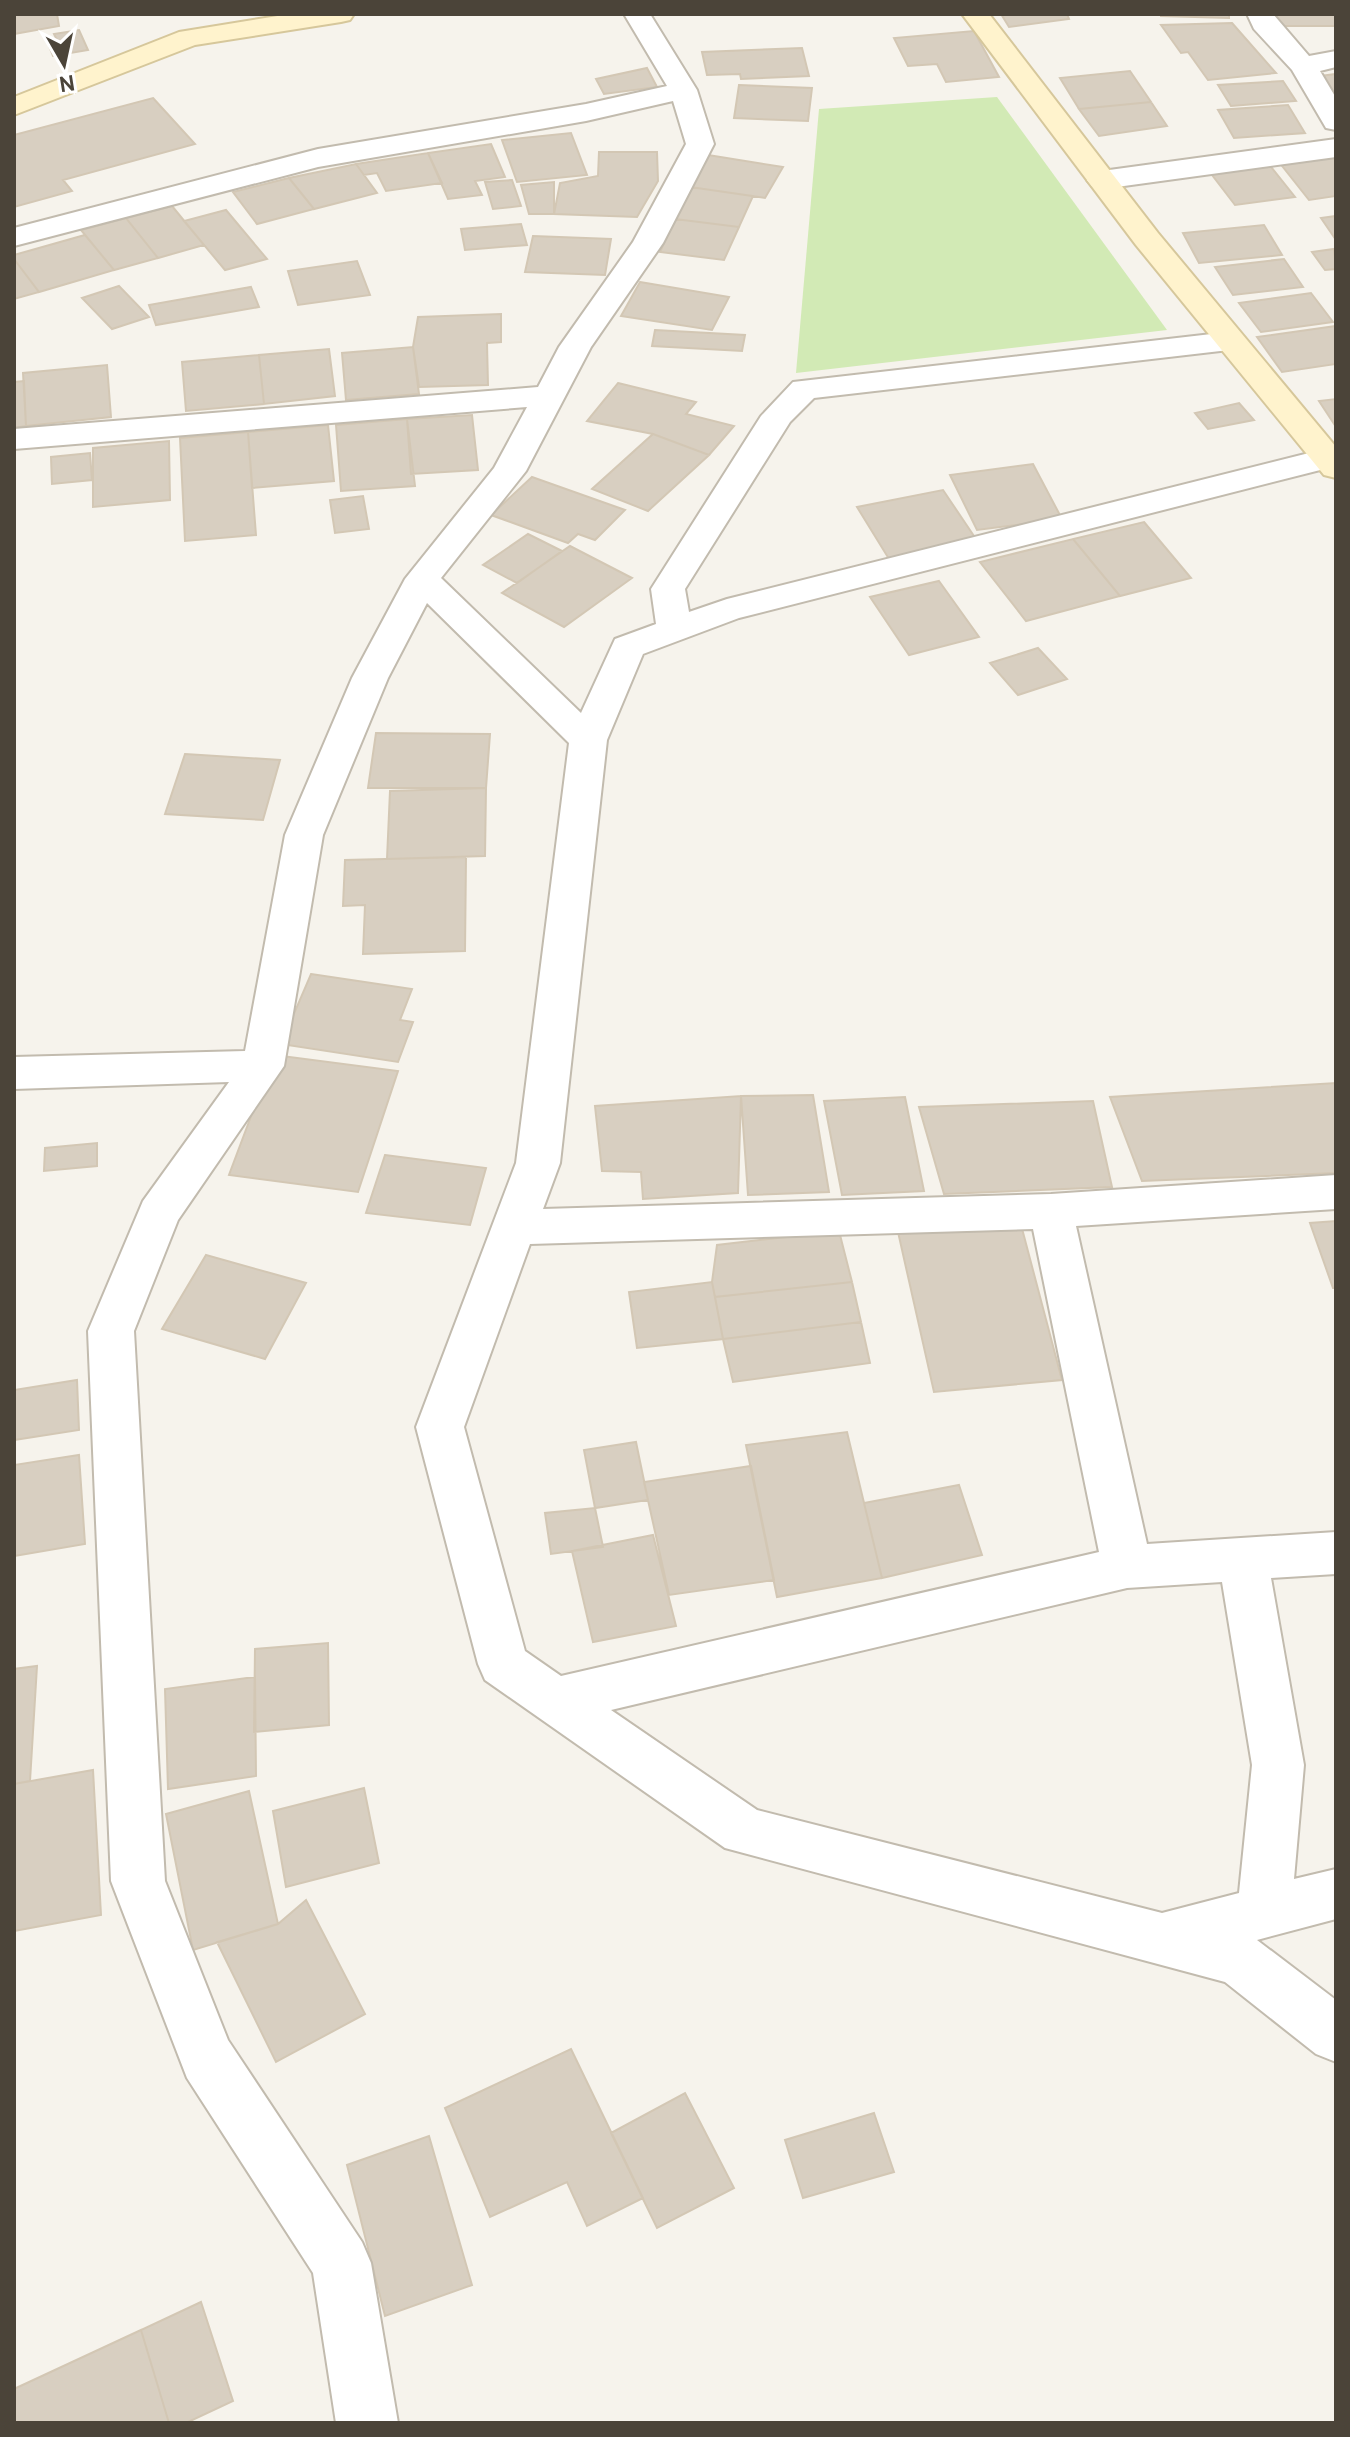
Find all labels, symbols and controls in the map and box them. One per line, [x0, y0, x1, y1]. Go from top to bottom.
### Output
north arrow [24, 24, 104, 104]
text: N [57, 69, 77, 98]

